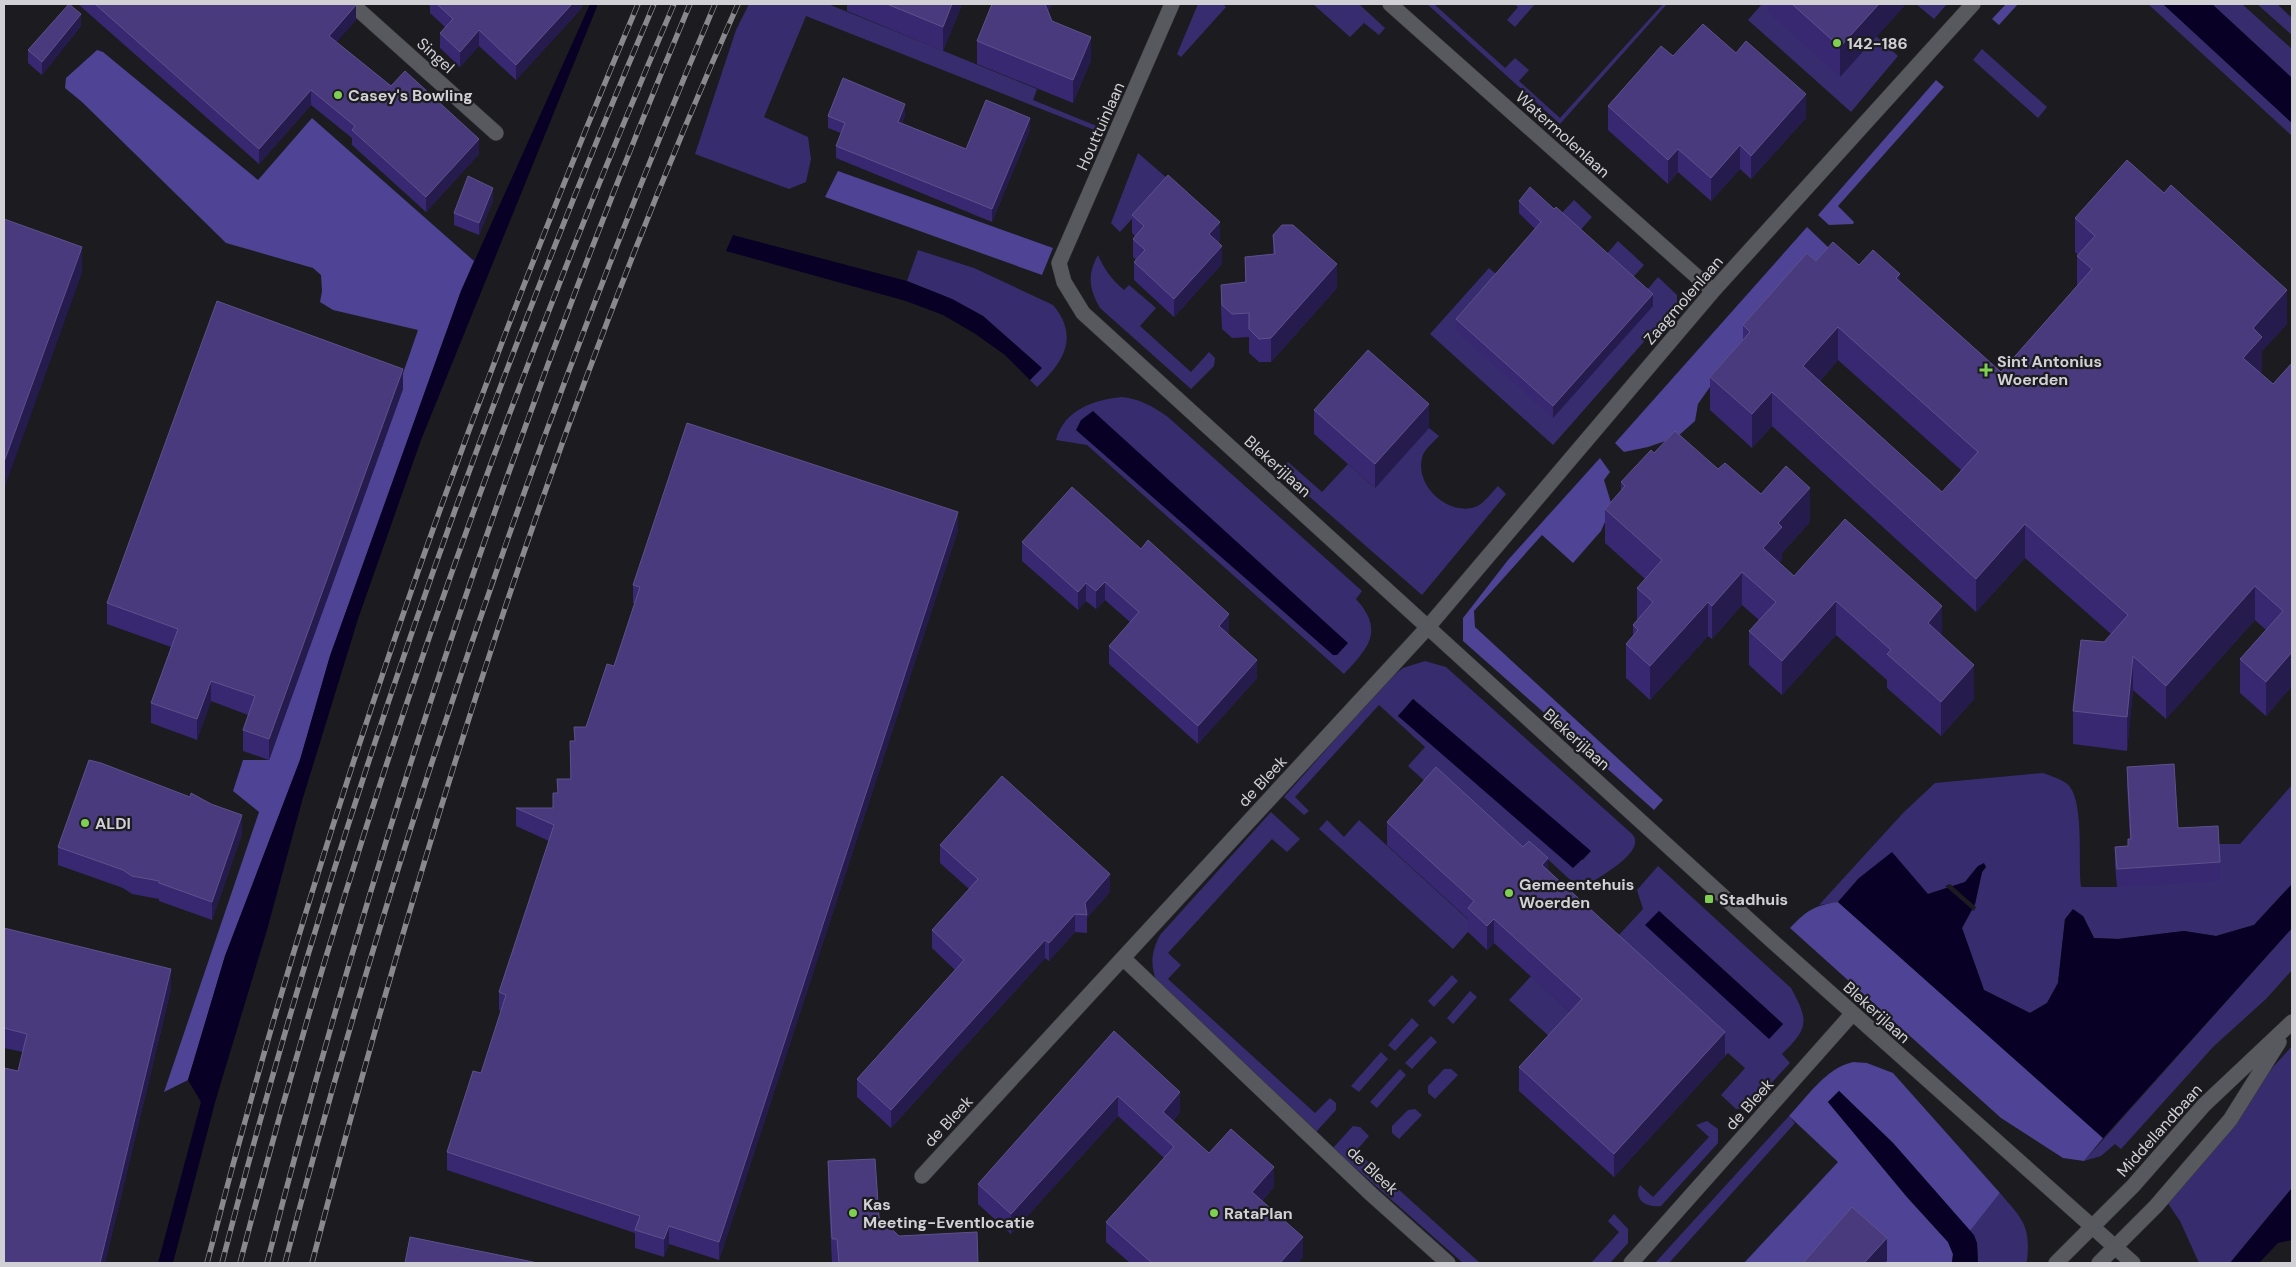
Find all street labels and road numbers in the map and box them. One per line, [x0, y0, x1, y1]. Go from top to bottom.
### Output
street label: Singel [412, 33, 459, 78]
street label: Houttuinlaan [1072, 79, 1129, 174]
street label: Watermolenlaan [1511, 86, 1614, 182]
street label: Zaagmolenlaan [1639, 252, 1728, 349]
street label: Blekerijlaan [1240, 431, 1315, 502]
street label: Blekerijlaan [1539, 704, 1614, 775]
street label: de Bleek [1233, 751, 1291, 811]
street label: Blekerijlaan [1839, 977, 1914, 1048]
street label: de Bleek [1721, 1074, 1778, 1135]
street label: Middellandbaan [2112, 1079, 2207, 1181]
street label: de Bleek [919, 1091, 977, 1151]
street label: de Bleek [1343, 1141, 1403, 1199]

